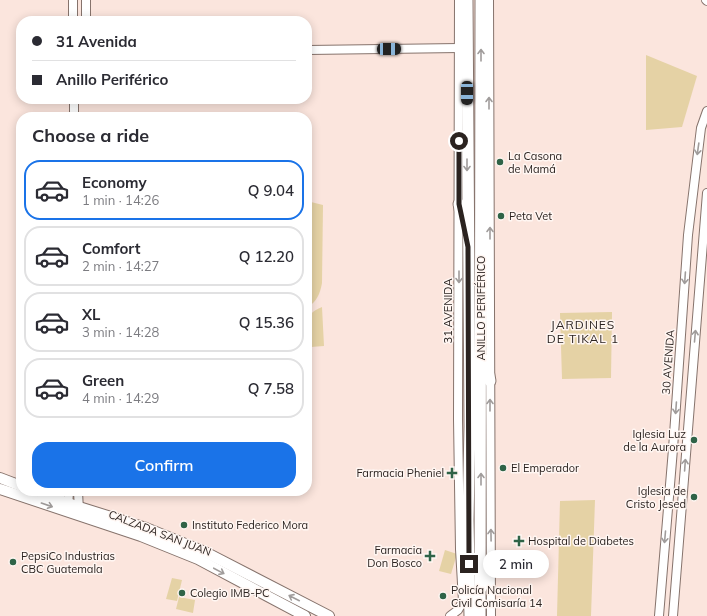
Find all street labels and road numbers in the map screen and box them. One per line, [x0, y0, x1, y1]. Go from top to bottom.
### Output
street label: ANILLO PERIFÉRICO [474, 255, 488, 361]
street label: 31 AVENIDA [441, 279, 455, 343]
street label: 30 AVENIDA [659, 329, 677, 395]
street label: CALZADA SAN JUAN [107, 507, 213, 559]

